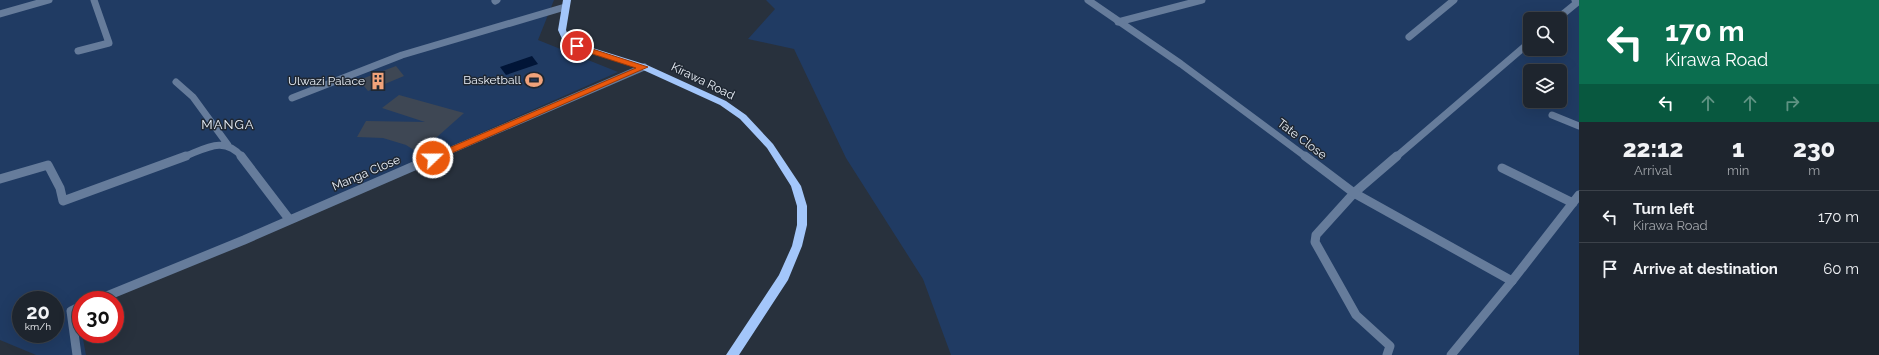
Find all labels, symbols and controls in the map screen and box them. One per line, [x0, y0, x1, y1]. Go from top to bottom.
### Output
map controls [1523, 12, 1567, 108]
button: search [1523, 12, 1567, 56]
text: 170 m [1665, 15, 1745, 48]
icon: left [1599, 16, 1651, 68]
pin [560, 29, 594, 63]
icon: arrive [566, 35, 588, 57]
text: Kirawa Road [1665, 49, 1768, 70]
street label: Kirawa Road [669, 60, 737, 102]
button: layers [1523, 64, 1567, 108]
sports icon: Basketball [524, 70, 544, 90]
building icon: Ulwazi Palace [368, 71, 388, 91]
place label: Basketball [463, 73, 522, 87]
place label: Ulwazi Palace [288, 74, 365, 88]
icon: left [1655, 92, 1677, 114]
icon: ahead [1697, 92, 1719, 114]
icon: ahead [1739, 92, 1761, 114]
icon: right [1781, 92, 1803, 114]
street label: Tate Close [1275, 116, 1329, 162]
district label: MANGA [201, 117, 255, 132]
text: 22:12 [1623, 134, 1683, 163]
text: 1 [1732, 134, 1744, 163]
text: 230 [1793, 134, 1835, 163]
position arrow [412, 137, 454, 179]
street label: Manga Close [330, 152, 402, 194]
text: Arrival [1634, 163, 1672, 178]
text: min [1727, 163, 1749, 178]
text: m [1808, 163, 1820, 178]
text: Turn left [1633, 200, 1694, 218]
icon: left [1599, 206, 1621, 228]
text: 170 m [1818, 208, 1859, 226]
text: Kirawa Road [1633, 218, 1708, 233]
icon: arrive [1599, 258, 1621, 280]
text: Arrive at destination [1633, 260, 1778, 278]
text: 60 m [1823, 260, 1859, 278]
speed limit sign: 30 [72, 291, 124, 343]
text: 20 [26, 300, 50, 324]
text: km/h [25, 321, 51, 332]

